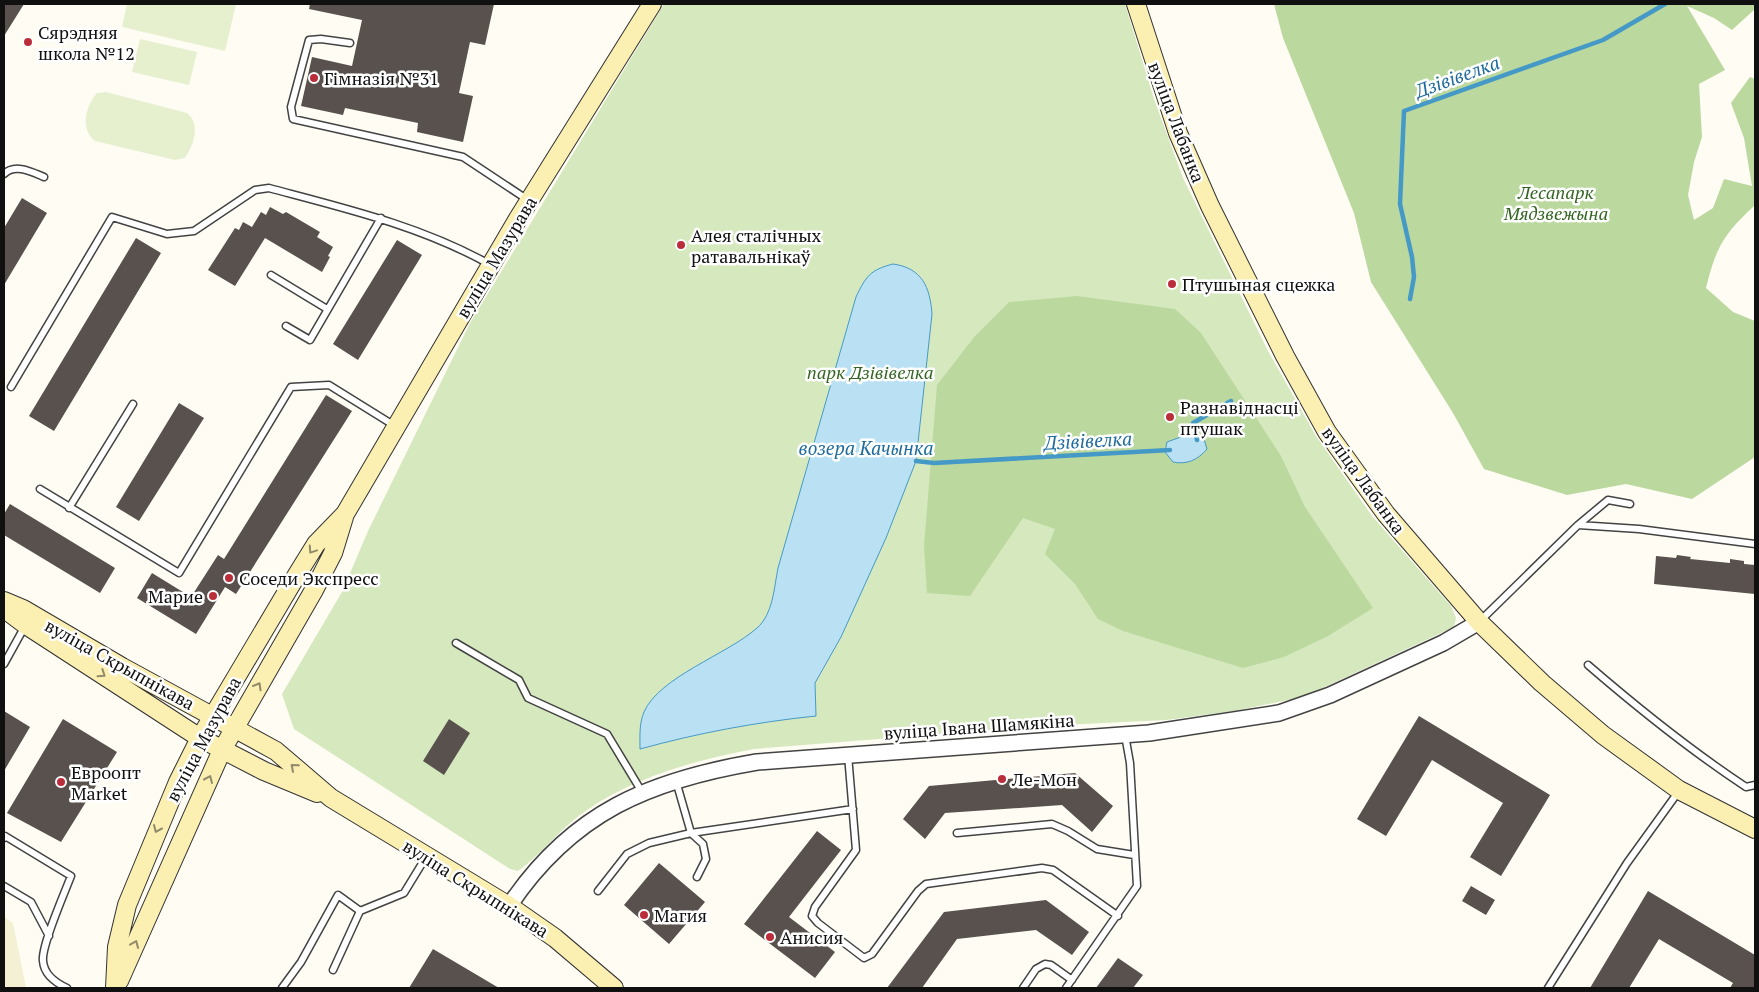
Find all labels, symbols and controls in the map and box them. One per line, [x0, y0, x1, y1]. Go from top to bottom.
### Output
place label: Сярэдняя школа №12 [38, 20, 135, 65]
marker: Сярэдняя школа №12 [22, 36, 34, 48]
water label: Дзівівелка [1409, 49, 1503, 104]
street label: вуліца Лабанка [1143, 58, 1211, 186]
place label: Гімназія №31 [324, 66, 439, 90]
marker: Гімназія №31 [308, 72, 320, 84]
park label: Лесапарк Мядзвежына [1503, 180, 1608, 225]
street label: вуліца Мазурава [450, 192, 542, 322]
place label: Алея сталічных ратавальнікаў [691, 223, 822, 268]
marker: Алея сталічных ратавальнікаў [675, 239, 687, 251]
place label: Птушыная сцежка [1182, 272, 1335, 296]
marker: Птушыная сцежка [1166, 278, 1178, 290]
park label: парк Дзівівелка [807, 360, 933, 384]
place label: Разнавіднасці птушак [1180, 395, 1299, 440]
marker: Разнавіднасці птушак [1164, 411, 1176, 423]
street label: вуліца Лабанка [1317, 421, 1411, 539]
water label: Дзівівелка [1041, 425, 1133, 455]
water label: возера Качынка [799, 435, 933, 460]
one-way arrow [309, 545, 319, 554]
place label: Соседи Экспресс [239, 566, 379, 590]
marker: Соседи Экспресс [223, 572, 235, 584]
place label: Марие [148, 584, 203, 608]
marker: Марие [207, 590, 219, 602]
street label: вуліца Скрыпнікава [41, 613, 199, 715]
one-way arrow [96, 668, 106, 677]
street label: вуліца Мазурава [160, 672, 246, 806]
one-way arrow [252, 683, 262, 692]
street label: вуліца Івана Шамякіна [883, 707, 1075, 745]
place label: Евроопт Market [71, 760, 141, 805]
one-way arrow [291, 764, 300, 772]
place label: Ле-Мон [1011, 767, 1077, 791]
marker: Ле-Мон [996, 773, 1008, 785]
one-way arrow [203, 775, 213, 784]
marker: Евроопт Market [55, 776, 67, 788]
one-way arrow [153, 824, 164, 833]
street label: вуліца Скрыпнікава [399, 833, 553, 943]
place label: Магия [654, 903, 707, 927]
marker: Магия [638, 909, 650, 921]
place label: Анисия [780, 925, 843, 949]
marker: Анисия [764, 931, 776, 943]
one-way arrow [130, 940, 140, 948]

